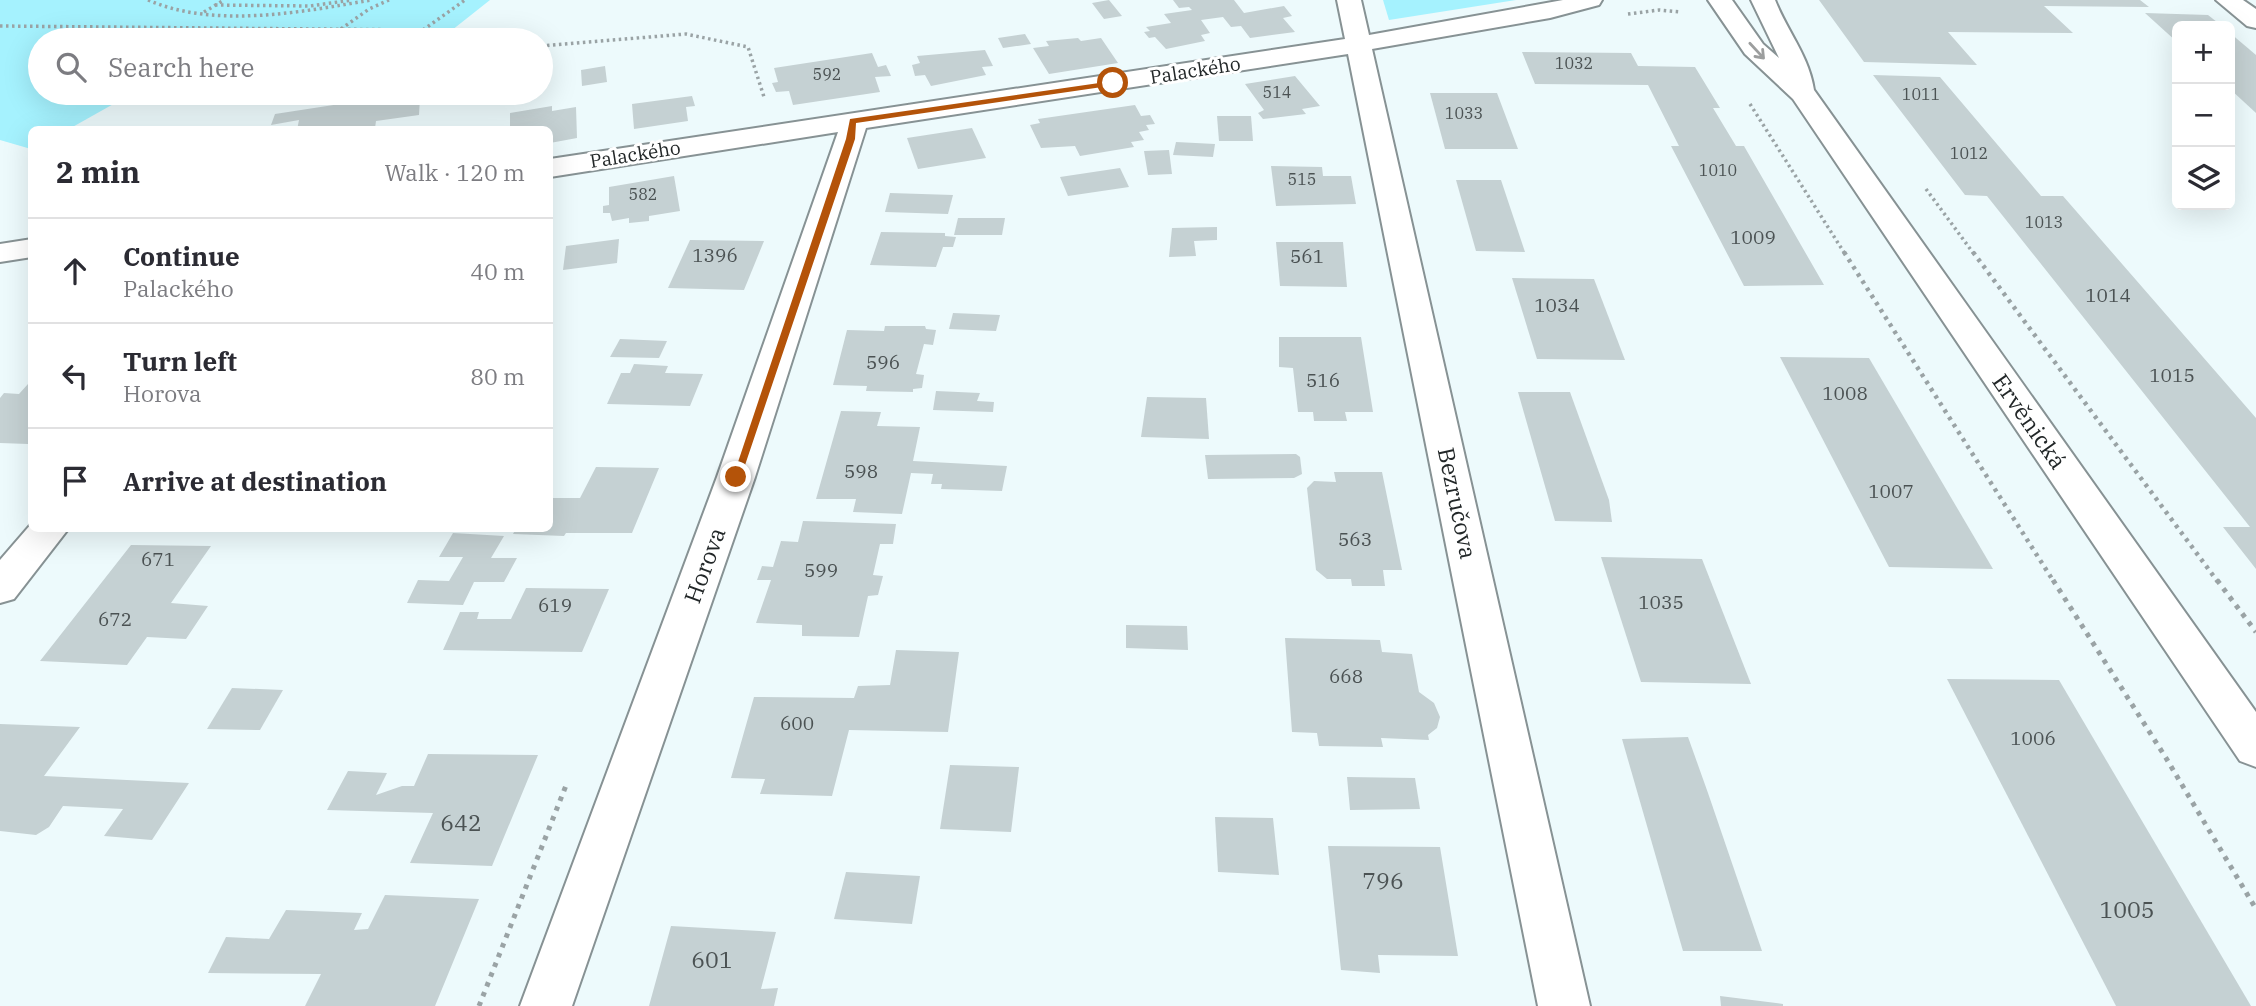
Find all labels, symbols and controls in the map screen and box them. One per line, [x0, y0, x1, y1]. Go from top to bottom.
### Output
map controls [2172, 21, 2235, 210]
button: + [2172, 21, 2235, 84]
search box [28, 28, 553, 105]
one-way arrow [1749, 42, 1765, 60]
icon: search [52, 48, 90, 86]
text: Search here [108, 50, 254, 84]
street label: Palackého [1148, 51, 1242, 89]
house number: 1032 [1555, 53, 1593, 73]
house number: 592 [813, 64, 841, 84]
route start [1097, 67, 1128, 98]
house number: 514 [1263, 82, 1291, 102]
house number: 1011 [1902, 84, 1940, 104]
button: − [2172, 84, 2235, 147]
house number: 1033 [1445, 103, 1483, 123]
street label: Palackého [588, 135, 682, 173]
house number: 1012 [1950, 143, 1988, 163]
button: layers [2172, 147, 2235, 210]
text: 2 min [56, 152, 140, 191]
text: Walk · 120 m [384, 157, 525, 187]
house number: 1010 [1699, 160, 1737, 180]
house number: 515 [1288, 169, 1316, 189]
house number: 582 [629, 184, 657, 204]
house number: 1013 [2025, 212, 2063, 232]
house number: 1009 [1730, 225, 1776, 249]
text: Continue [123, 239, 240, 273]
house number: 1396 [692, 243, 738, 267]
house number: 561 [1290, 244, 1324, 268]
icon: ahead [56, 252, 94, 290]
text: 40 m [470, 256, 525, 286]
text: Palackého [123, 273, 234, 303]
house number: 1014 [2085, 283, 2131, 307]
house number: 1034 [1534, 293, 1580, 317]
text: Turn left [123, 344, 237, 378]
house number: 596 [866, 350, 900, 374]
icon: left [56, 357, 94, 395]
text: 80 m [470, 361, 525, 391]
house number: 1015 [2149, 363, 2195, 387]
street label: Ervěnická [1986, 367, 2074, 475]
house number: 516 [1306, 368, 1340, 392]
text: Horova [123, 378, 202, 408]
house number: 1008 [1822, 381, 1868, 405]
street label: Bezručova [1432, 445, 1484, 561]
house number: 598 [844, 459, 878, 483]
route end [720, 461, 751, 492]
icon: arrive [56, 462, 94, 500]
text: Arrive at destination [123, 464, 387, 498]
house number: 1007 [1868, 479, 1914, 503]
street label: Horova [676, 523, 732, 607]
house number: 563 [1338, 527, 1372, 551]
house number: 671 [141, 547, 175, 571]
house number: 599 [804, 558, 838, 582]
house number: 1035 [1638, 590, 1684, 614]
house number: 619 [538, 593, 572, 617]
house number: 672 [98, 607, 132, 631]
house number: 668 [1329, 664, 1363, 688]
house number: 600 [780, 711, 814, 735]
house number: 1006 [2010, 726, 2056, 750]
house number: 642 [440, 807, 482, 837]
house number: 796 [1362, 865, 1404, 895]
house number: 1005 [2099, 894, 2155, 924]
house number: 601 [691, 944, 733, 974]

